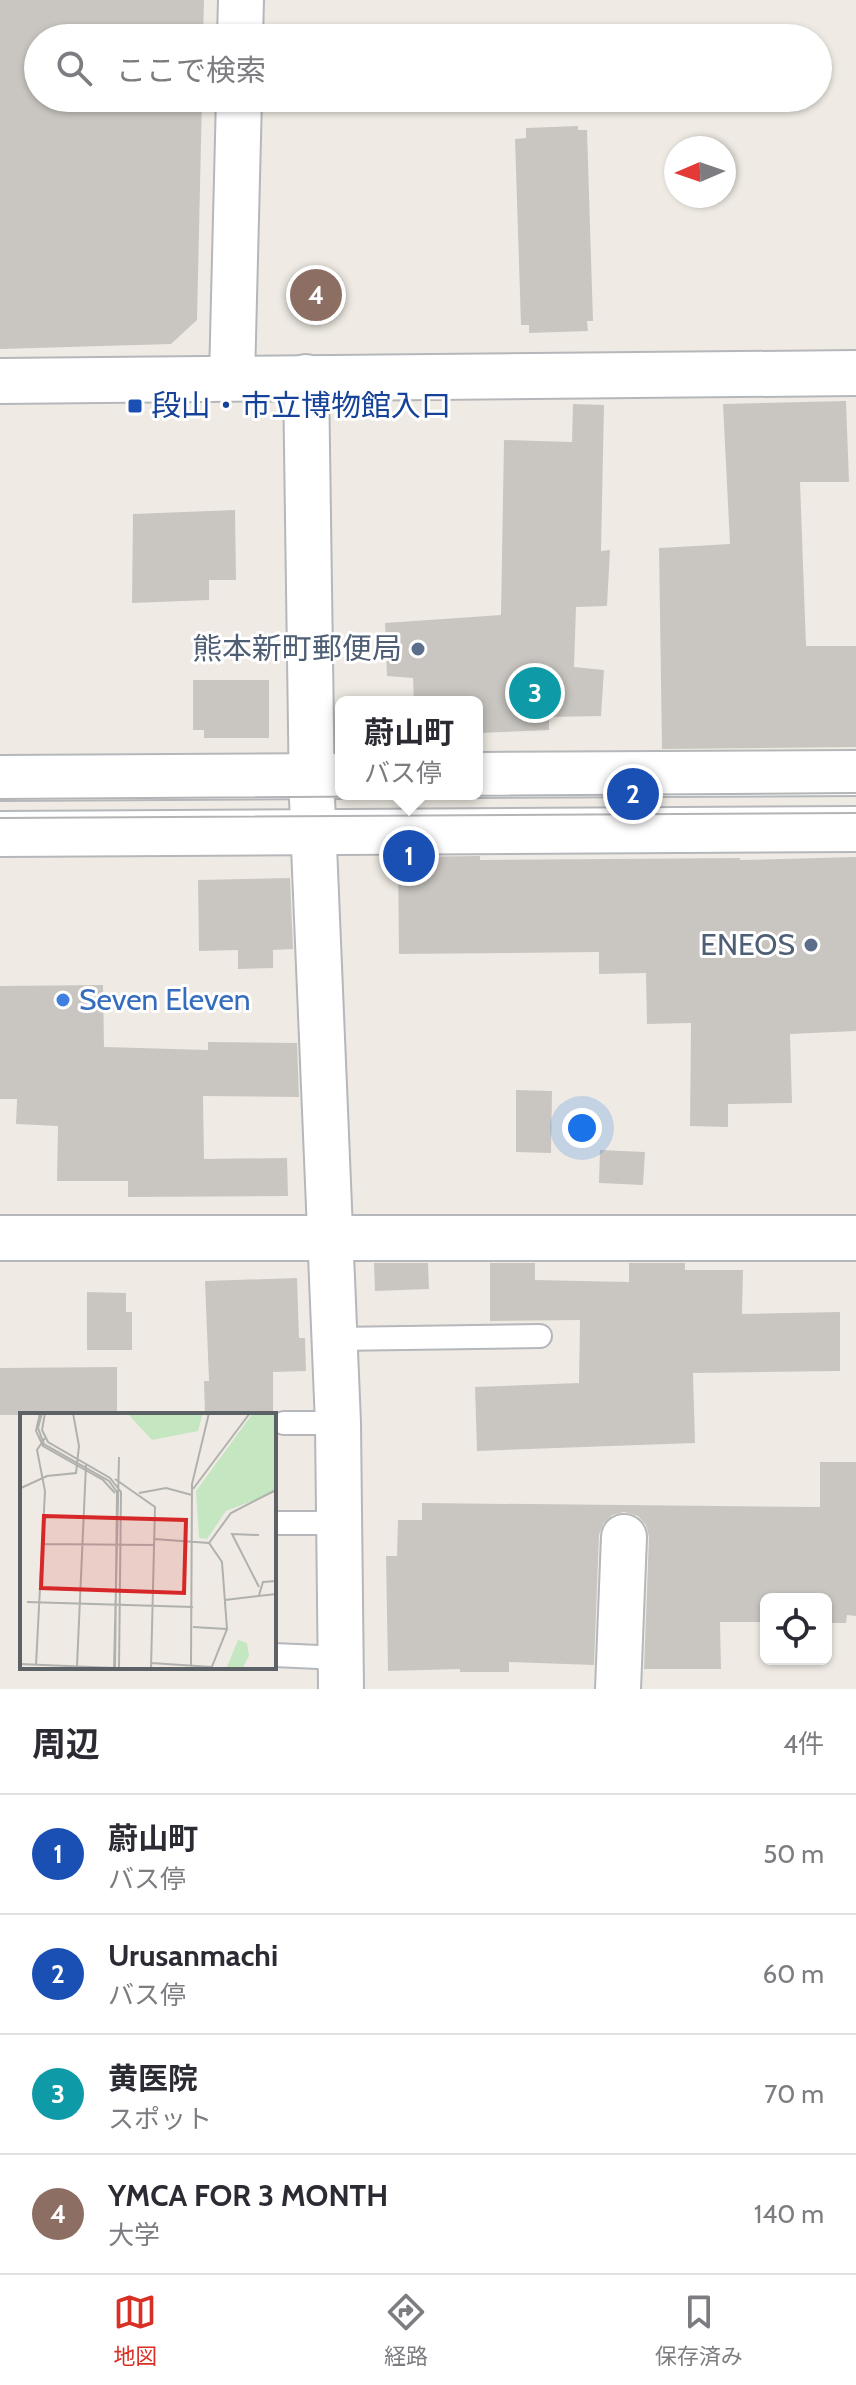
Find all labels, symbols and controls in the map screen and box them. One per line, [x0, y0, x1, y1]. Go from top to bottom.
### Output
search box [24, 24, 832, 112]
icon: search [52, 46, 96, 90]
text: ここで検索 [116, 52, 266, 89]
north arrow [664, 136, 736, 208]
pin: 4 [290, 265, 342, 325]
place label: 段山・市立博物館入口 [151, 387, 451, 424]
marker: 段山・市立博物館入口 [126, 397, 144, 415]
place label: 熊本新町郵便局 [192, 630, 402, 667]
marker: 熊本新町郵便局 [409, 640, 427, 658]
pin: 3 [509, 663, 561, 723]
popup [335, 696, 483, 800]
text: 蔚山町 [364, 714, 454, 751]
text: バス停 [364, 757, 442, 789]
pin: 2 [607, 764, 659, 824]
pin: 1 [383, 826, 435, 886]
place label: ENEOS [700, 926, 795, 963]
marker: ENEOS [802, 936, 820, 954]
place label: Seven Eleven [79, 981, 251, 1018]
marker: Seven Eleven [54, 991, 72, 1009]
your location [562, 1108, 602, 1148]
inset map [20, 1413, 276, 1669]
map controls [760, 1593, 832, 1665]
button: locate [760, 1593, 832, 1665]
text: 周辺 [32, 1723, 100, 1765]
text: 4件 [783, 1728, 824, 1760]
text: 蔚山町 [108, 1820, 198, 1857]
text: 1 [53, 1838, 63, 1870]
text: 50 m [763, 1838, 824, 1870]
text: バス停 [108, 1863, 186, 1895]
text: Urusanmachi [108, 1937, 278, 1974]
text: 2 [51, 1958, 65, 1990]
text: 60 m [762, 1958, 824, 1990]
text: バス停 [108, 1979, 186, 2011]
text: 黄医院 [108, 2060, 198, 2097]
text: 3 [51, 2078, 65, 2110]
text: 70 m [764, 2078, 824, 2110]
text: スポット [108, 2103, 212, 2135]
text: YMCA FOR 3 MONTH [108, 2177, 388, 2214]
text: 4 [50, 2198, 66, 2230]
text: 140 m [754, 2198, 824, 2230]
text: 大学 [108, 2219, 160, 2251]
tab: 地図 [113, 2290, 157, 2370]
tab: 経路 [384, 2290, 428, 2370]
tab: 保存済み [655, 2290, 743, 2370]

